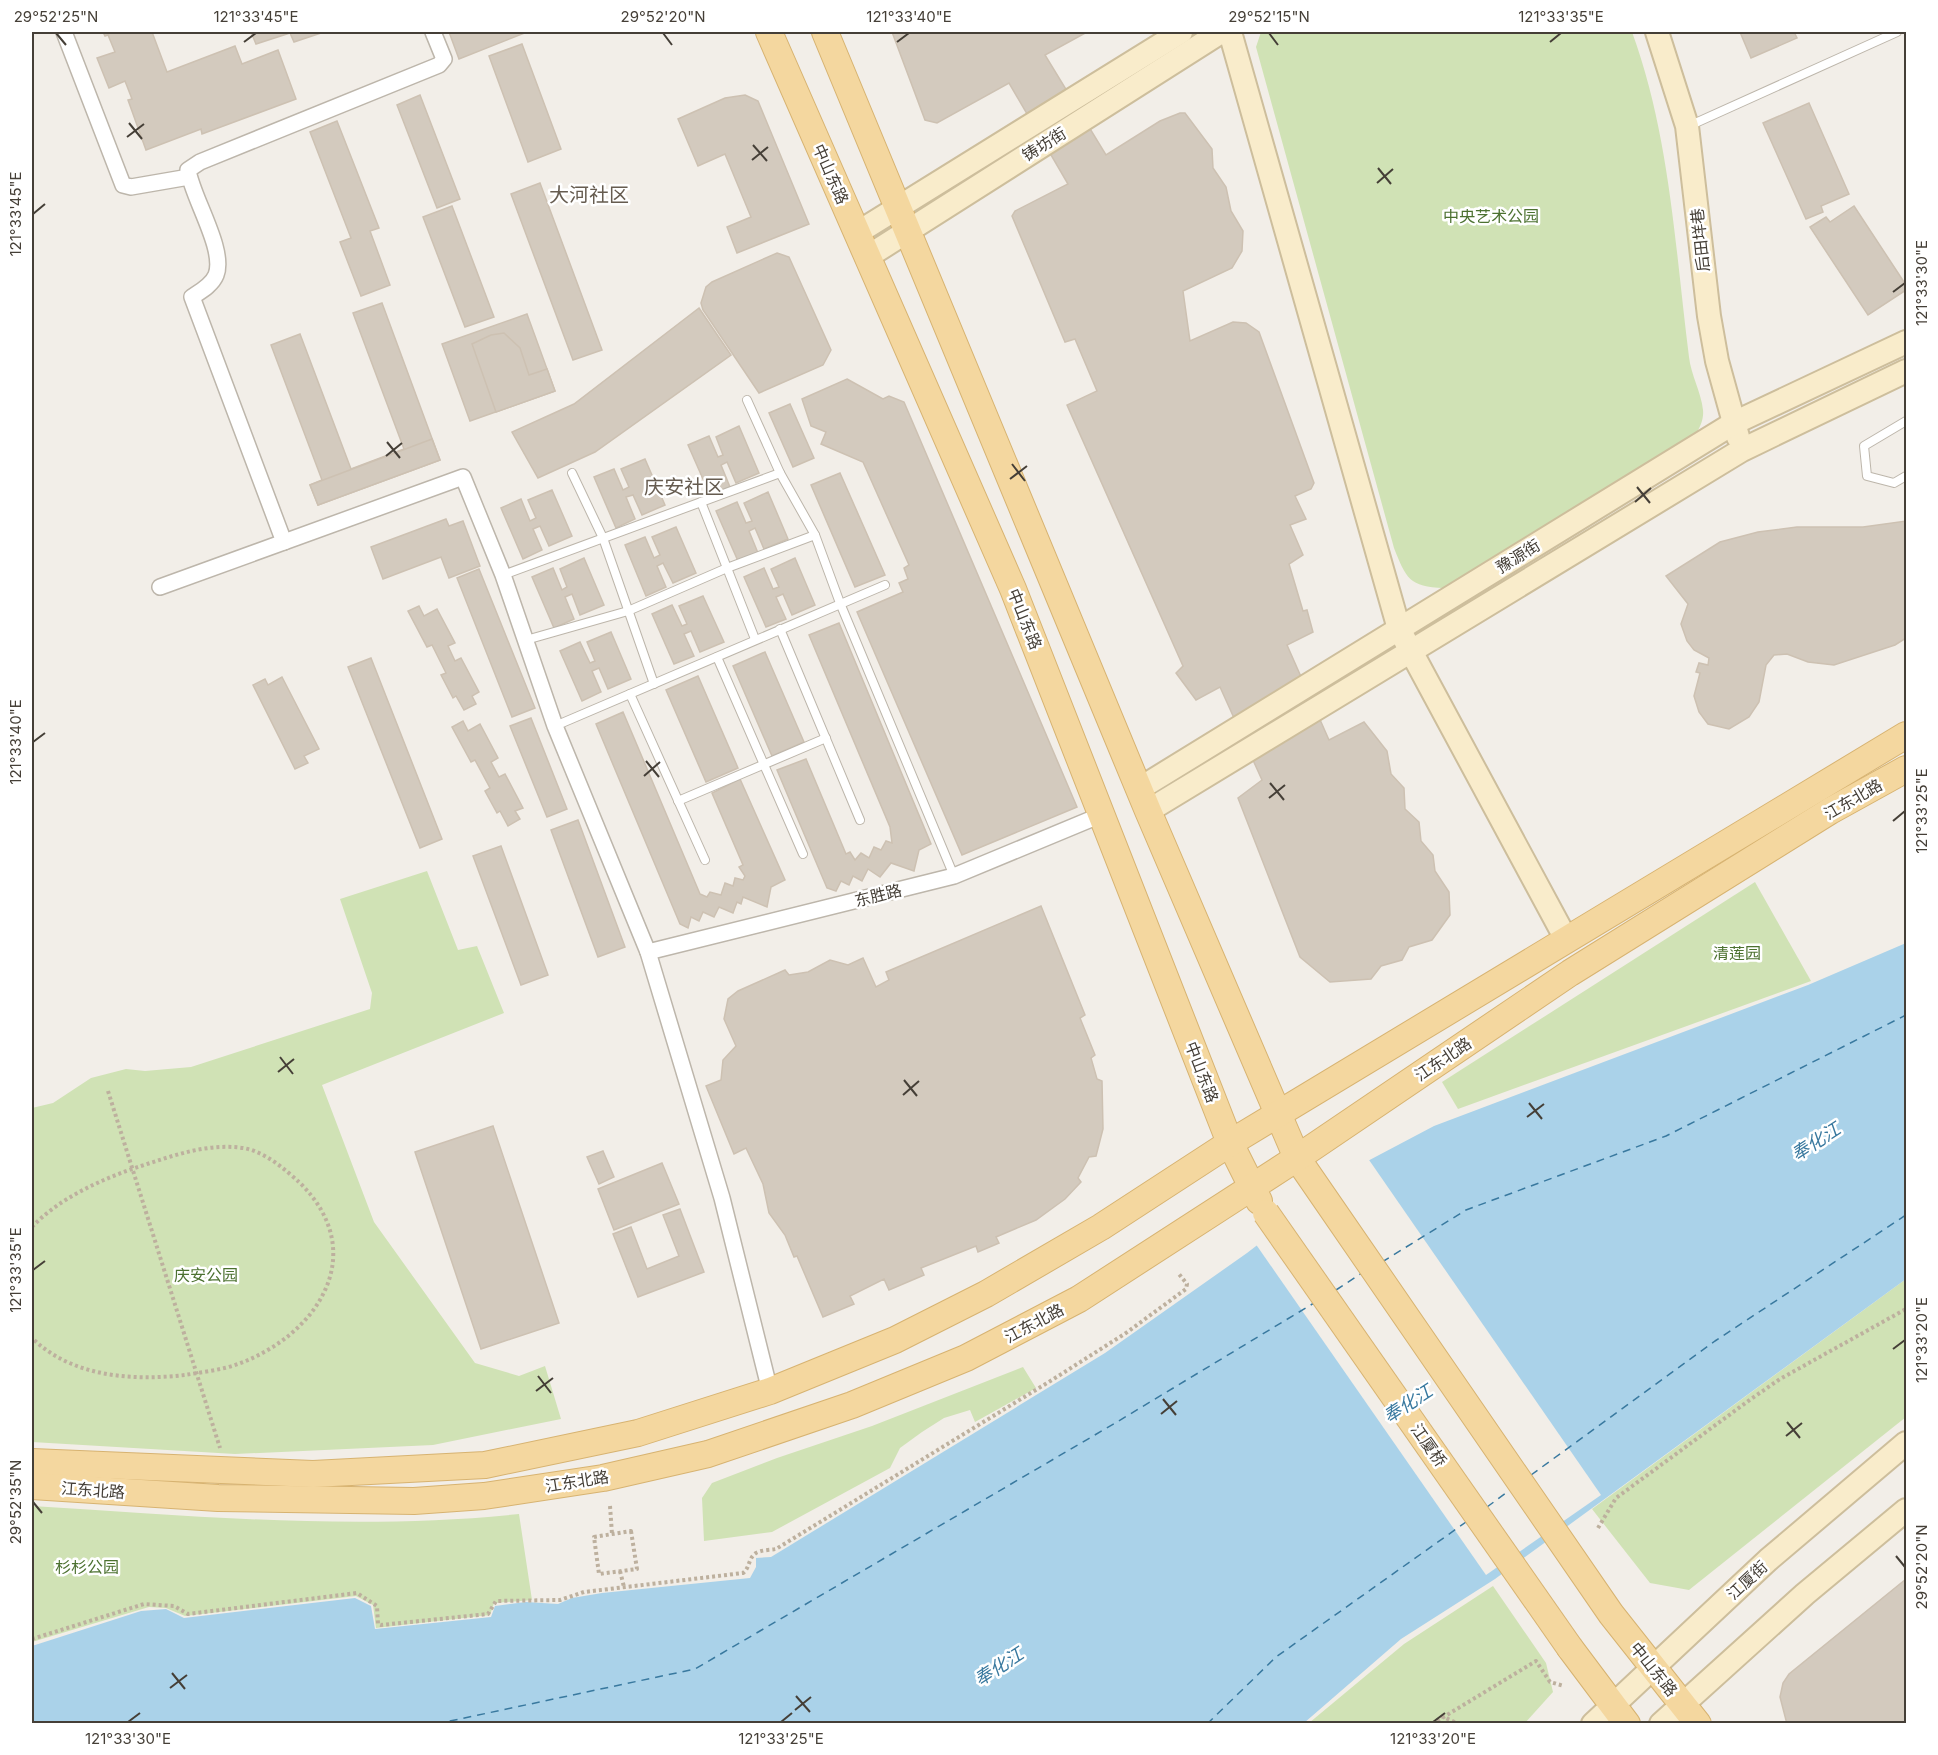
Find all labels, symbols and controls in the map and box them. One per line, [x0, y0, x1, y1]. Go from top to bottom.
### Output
text: 29°52'25"N [14, 7, 98, 26]
text: 121°33'45"E [213, 7, 299, 26]
text: 29°52'20"N [621, 7, 705, 26]
text: 121°33'40"E [866, 7, 952, 26]
text: 29°52'15"N [1228, 7, 1310, 26]
text: 121°33'35"E [1518, 7, 1604, 26]
street label: 铸坊街 [1018, 123, 1070, 165]
street label: 中山东路 [809, 141, 853, 207]
text: 121°33'45"E [6, 171, 25, 257]
district label: 大河社区 [549, 183, 629, 207]
park label: 中央艺术公园 [1443, 206, 1539, 226]
street label: 后田垟巷 [1687, 207, 1713, 273]
text: 121°33'30"E [1912, 240, 1931, 326]
district label: 庆安社区 [644, 475, 724, 499]
street label: 豫源街 [1492, 535, 1544, 577]
street label: 中山东路 [1004, 586, 1046, 652]
text: 121°33'40"E [6, 699, 25, 785]
text: 121°33'25"E [1912, 768, 1931, 854]
street label: 江东北路 [1820, 774, 1886, 824]
street label: 东胜路 [852, 879, 904, 911]
park label: 清莲园 [1713, 943, 1761, 963]
street label: 江东北路 [1411, 1033, 1475, 1085]
street label: 中山东路 [1181, 1039, 1223, 1105]
water label: 奉化江 [1787, 1117, 1846, 1165]
text: 121°33'35"E [6, 1227, 25, 1313]
park label: 庆安公园 [174, 1265, 238, 1285]
text: 121°33'20"E [1912, 1297, 1931, 1383]
street label: 江东北路 [1001, 1299, 1067, 1347]
water label: 奉化江 [1379, 1379, 1438, 1427]
street label: 江厦桥 [1407, 1420, 1451, 1470]
text: 29°52'35"N [6, 1460, 25, 1544]
street label: 江东北路 [544, 1466, 610, 1496]
street label: 江东北路 [60, 1478, 126, 1502]
text: 29°52'20"N [1912, 1525, 1931, 1609]
street label: 江厦街 [1723, 1556, 1771, 1604]
park label: 杉杉公园 [55, 1557, 119, 1577]
street label: 中山东路 [1626, 1638, 1682, 1700]
water label: 奉化江 [970, 1642, 1029, 1690]
text: 121°33'30"E [85, 1729, 171, 1748]
text: 121°33'25"E [738, 1729, 824, 1748]
text: 121°33'20"E [1390, 1729, 1476, 1748]

